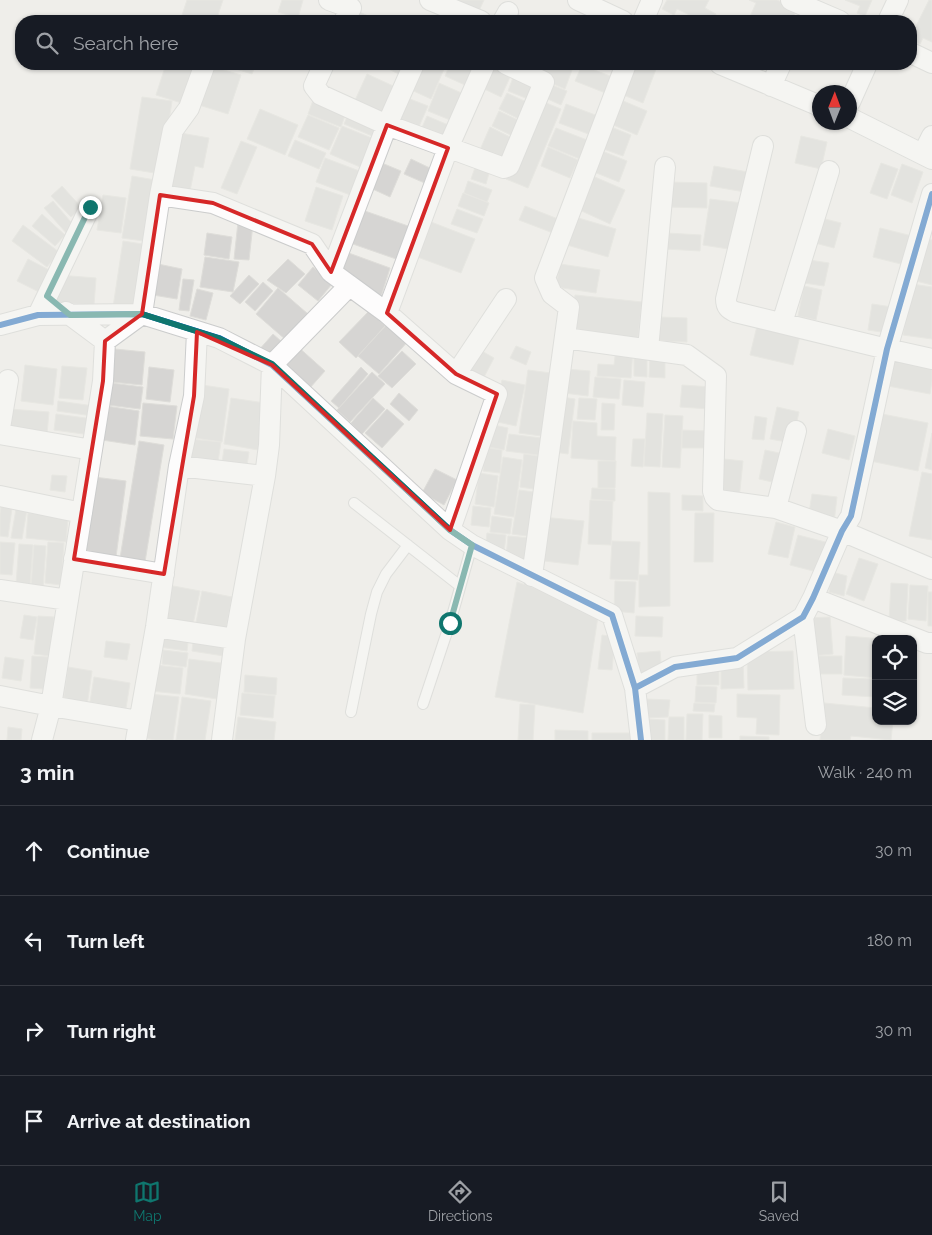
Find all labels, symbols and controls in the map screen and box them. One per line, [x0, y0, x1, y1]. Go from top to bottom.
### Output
search box [15, 15, 917, 70]
icon: search [33, 29, 61, 57]
text: Search here [73, 32, 179, 54]
north arrow [812, 85, 857, 130]
route end [79, 196, 102, 219]
route start [439, 612, 462, 635]
map controls [872, 635, 917, 725]
button: locate [872, 635, 917, 680]
button: layers [872, 680, 917, 725]
text: 3 min [20, 760, 74, 785]
text: Walk · 240 m [818, 763, 912, 782]
icon: ahead [20, 837, 48, 865]
text: Continue [67, 840, 150, 862]
text: 30 m [875, 841, 912, 860]
icon: left [20, 927, 48, 955]
text: Turn left [67, 930, 144, 952]
text: 180 m [867, 931, 912, 950]
icon: right [20, 1017, 48, 1045]
text: Turn right [67, 1020, 156, 1042]
text: 30 m [875, 1021, 912, 1040]
icon: arrive [20, 1107, 48, 1135]
text: Arrive at destination [67, 1110, 251, 1132]
tab: Map [133, 1178, 162, 1224]
tab: Directions [428, 1178, 493, 1224]
tab: Saved [759, 1178, 799, 1224]

